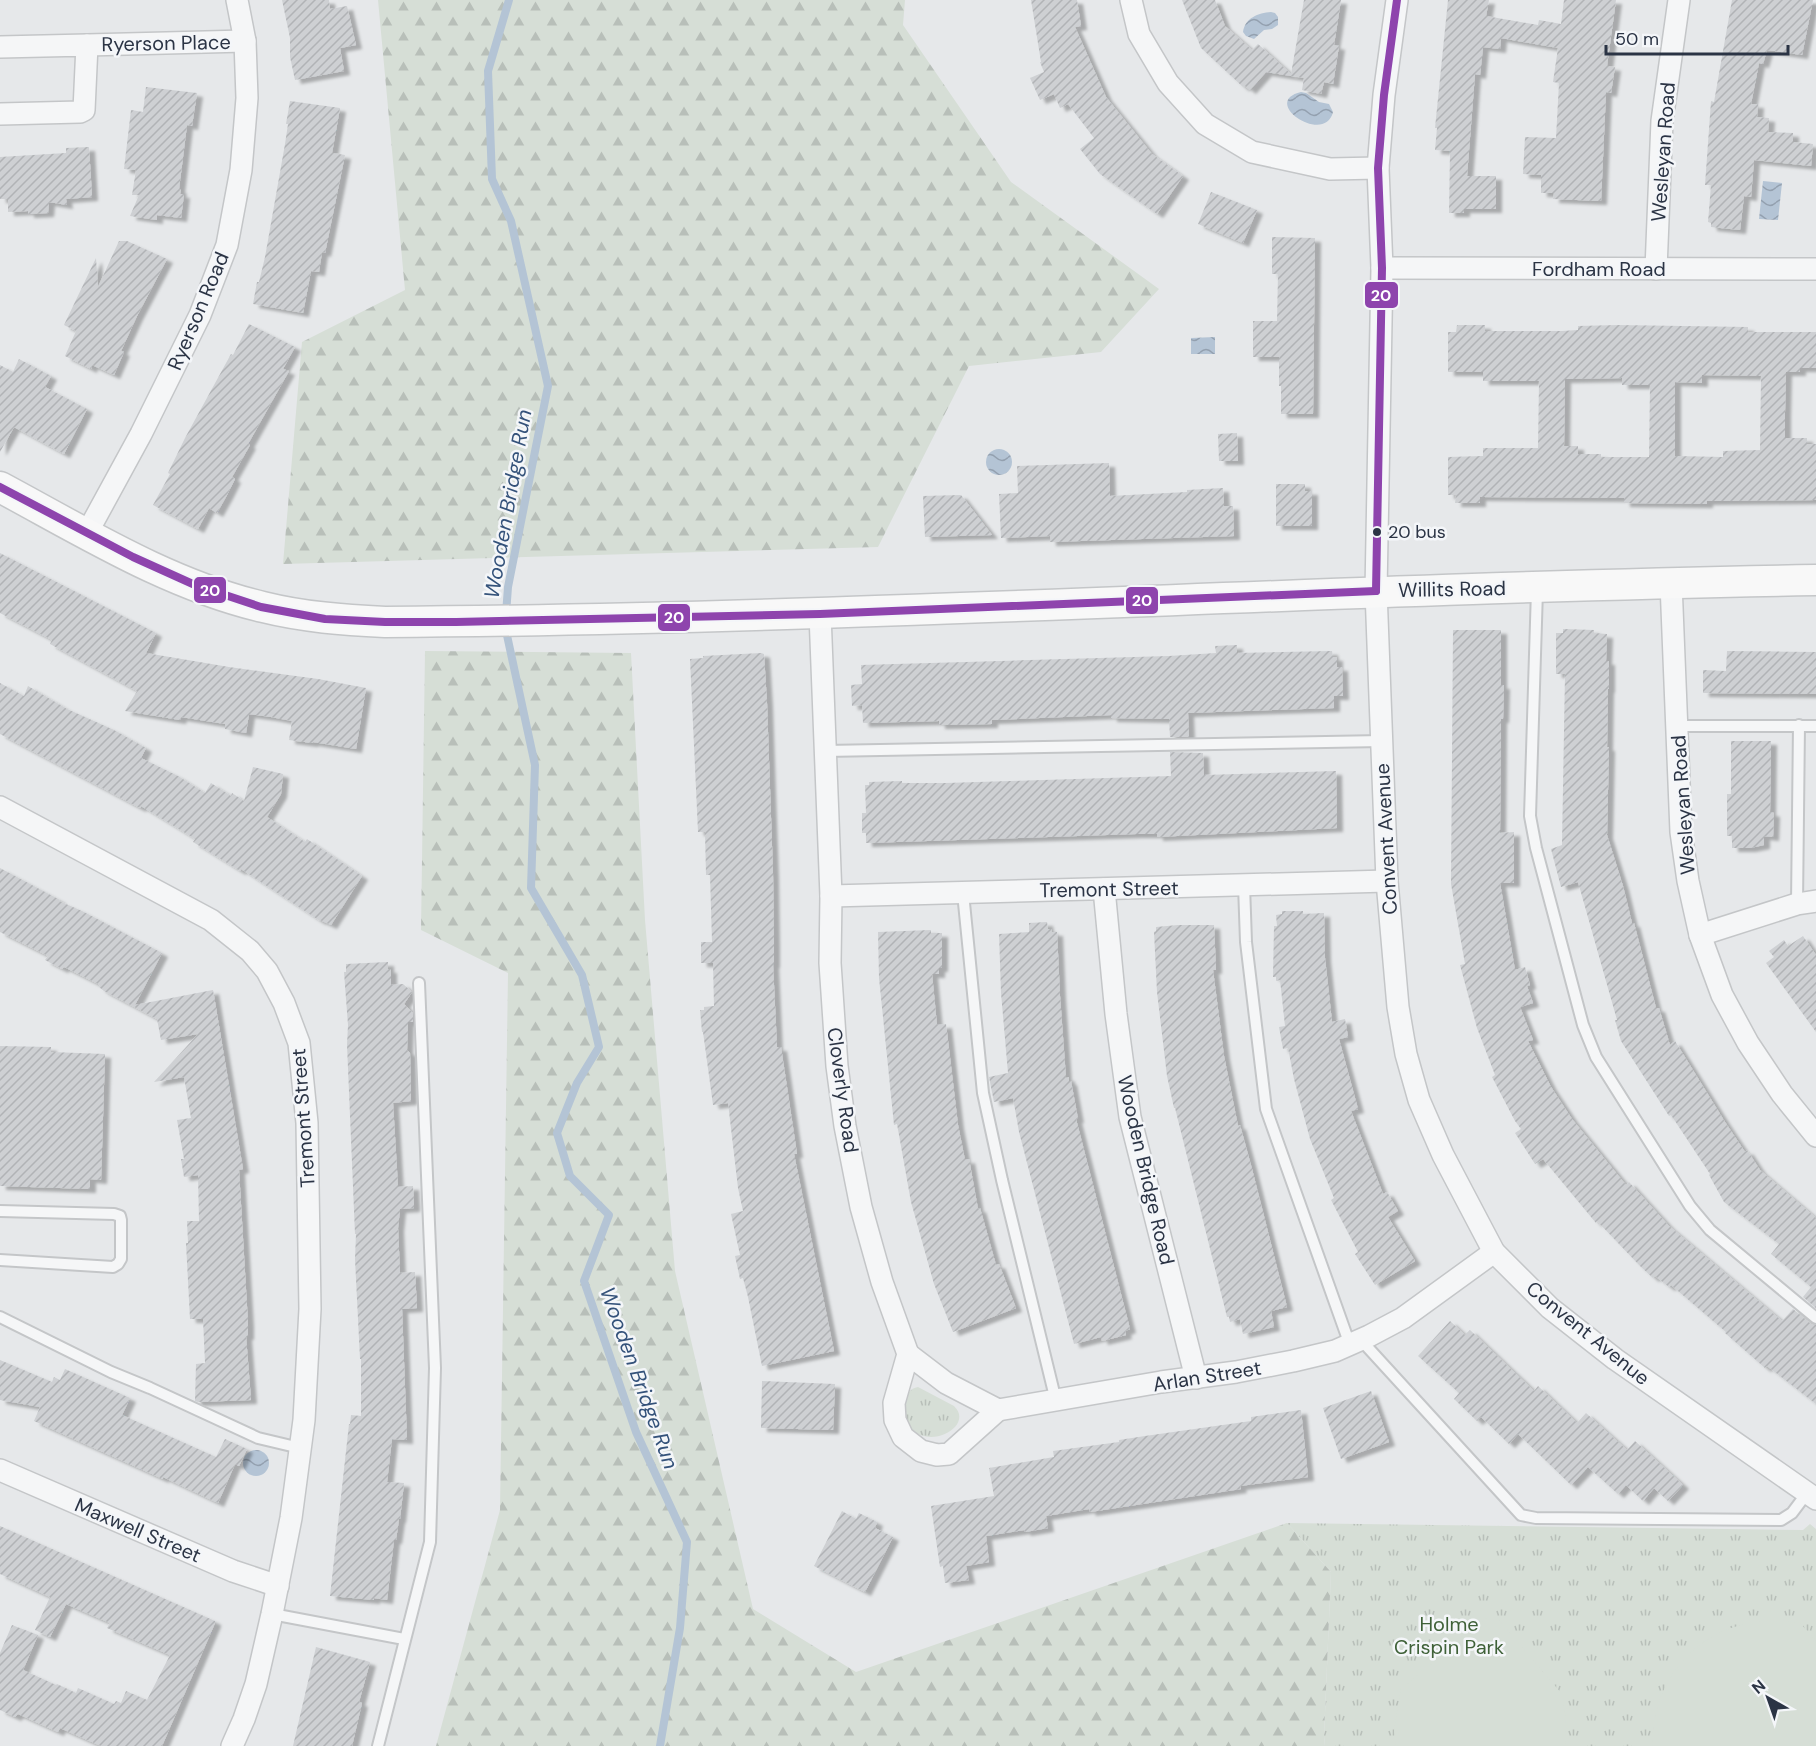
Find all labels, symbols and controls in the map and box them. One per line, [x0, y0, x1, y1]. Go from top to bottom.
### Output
scale bar [1606, 18, 1788, 56]
text: 50 m [1615, 27, 1659, 51]
street label: Ryerson Place [101, 29, 231, 57]
street label: Wesleyan Road [1645, 81, 1681, 223]
street label: Ryerson Road [161, 248, 235, 374]
street label: Fordham Road [1532, 256, 1666, 282]
line badge: 20 [1364, 281, 1399, 309]
text: 20 [1371, 285, 1391, 306]
water label: Wooden Bridge Run [478, 407, 538, 601]
place label: 20 bus [1388, 520, 1446, 544]
marker: 20 bus [1371, 526, 1383, 538]
street label: Willits Road [1398, 575, 1506, 603]
line badge: 20 [193, 576, 227, 604]
text: 20 [200, 580, 220, 601]
line badge: 20 [1125, 586, 1159, 615]
text: 20 [1132, 590, 1152, 611]
line badge: 20 [657, 603, 691, 632]
text: 20 [664, 607, 684, 628]
street label: Wesleyan Road [1665, 734, 1701, 876]
street label: Convent Avenue [1369, 763, 1403, 915]
street label: Tremont Street [1039, 875, 1179, 903]
street label: Cloverly Road [821, 1026, 865, 1154]
street label: Tremont Street [285, 1047, 321, 1188]
street label: Wooden Bridge Road [1112, 1073, 1180, 1267]
street label: Convent Avenue [1521, 1275, 1655, 1391]
water label: Wooden Bridge Run [593, 1283, 685, 1473]
street label: Arlan Street [1151, 1355, 1263, 1397]
street label: Maxwell Street [71, 1492, 205, 1568]
park label: Holme Crispin Park [1394, 1611, 1504, 1660]
north arrow [1738, 1668, 1798, 1728]
text: N [1747, 1675, 1770, 1699]

